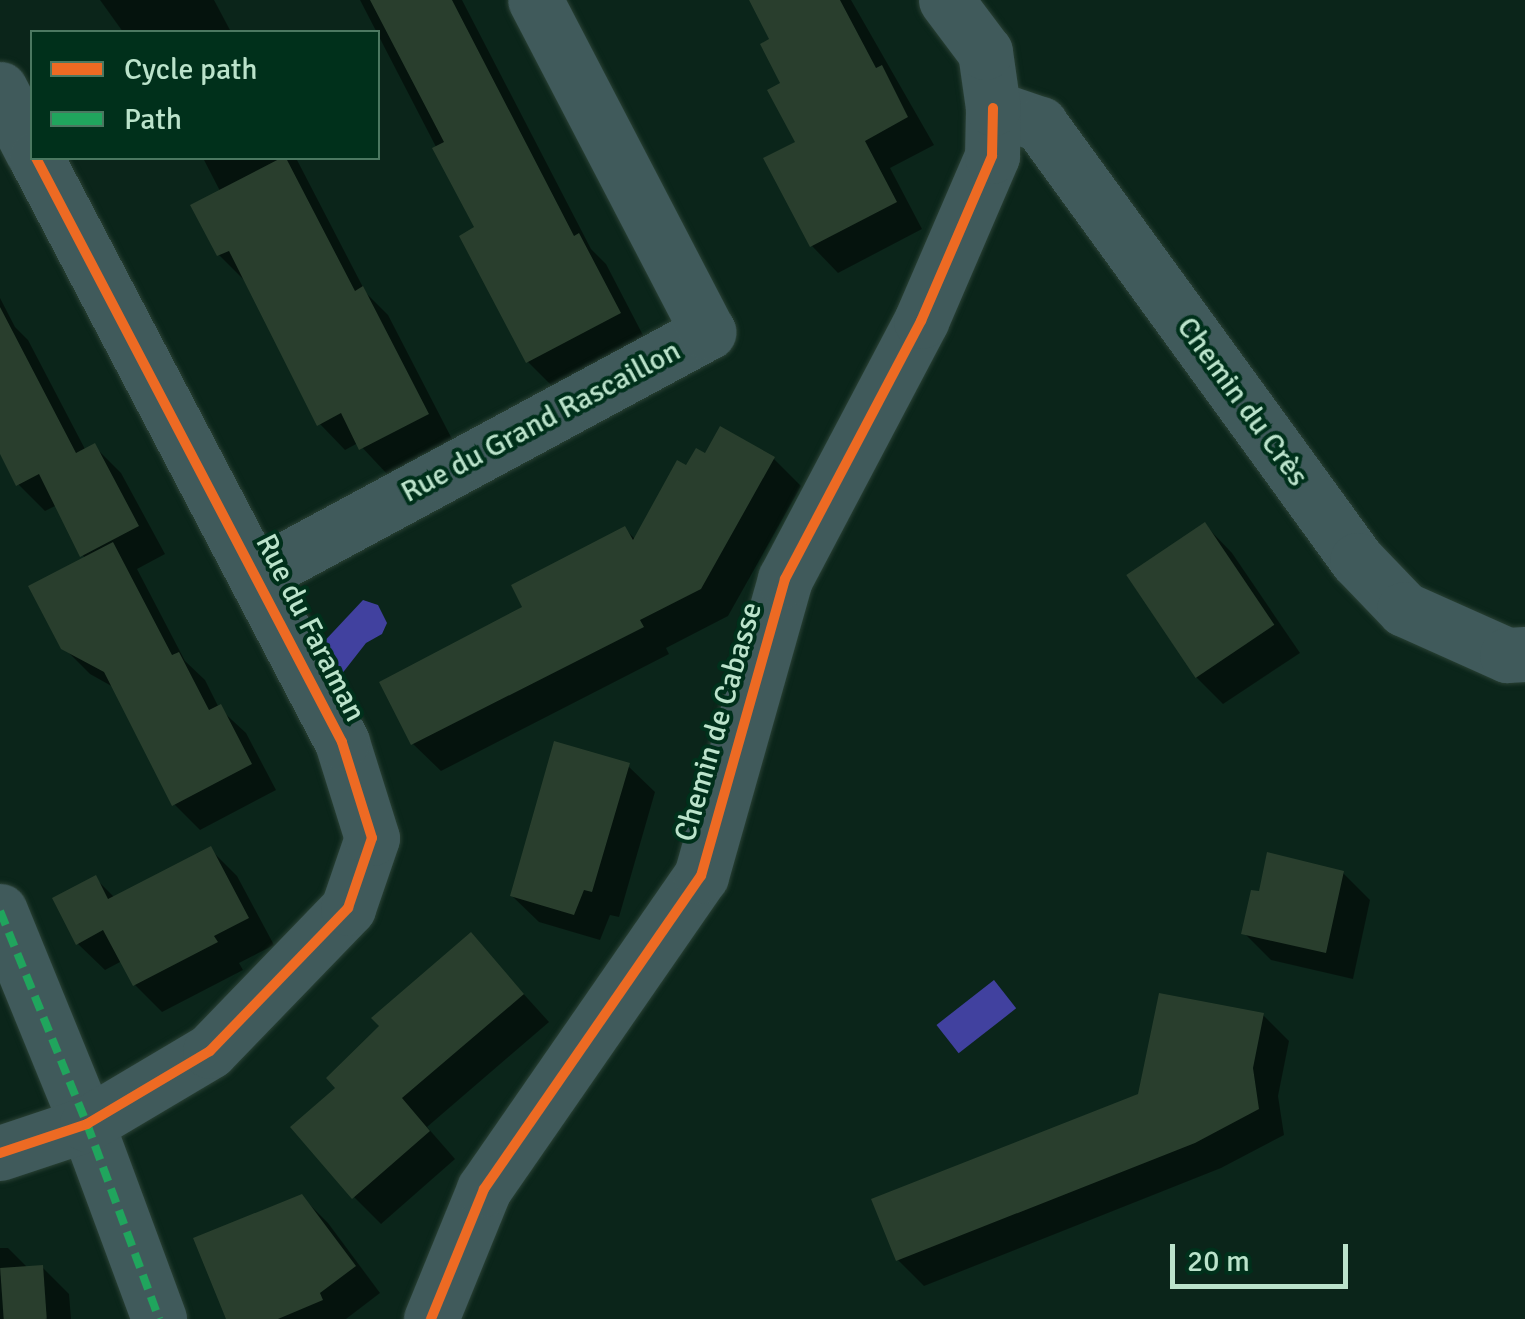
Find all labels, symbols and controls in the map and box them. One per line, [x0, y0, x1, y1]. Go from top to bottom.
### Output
legend [30, 30, 380, 160]
text: Cycle path [124, 51, 258, 88]
text: Path [124, 101, 182, 138]
street label: Chemin du Crès [1169, 310, 1315, 494]
street label: Rue du Grand Rascaillon [395, 333, 687, 511]
street label: Rue du Faraman [247, 528, 373, 728]
street label: Chemin de Cabasse [668, 598, 770, 846]
scale bar [1175, 1224, 1352, 1286]
text: 20 m [1187, 1243, 1250, 1280]

